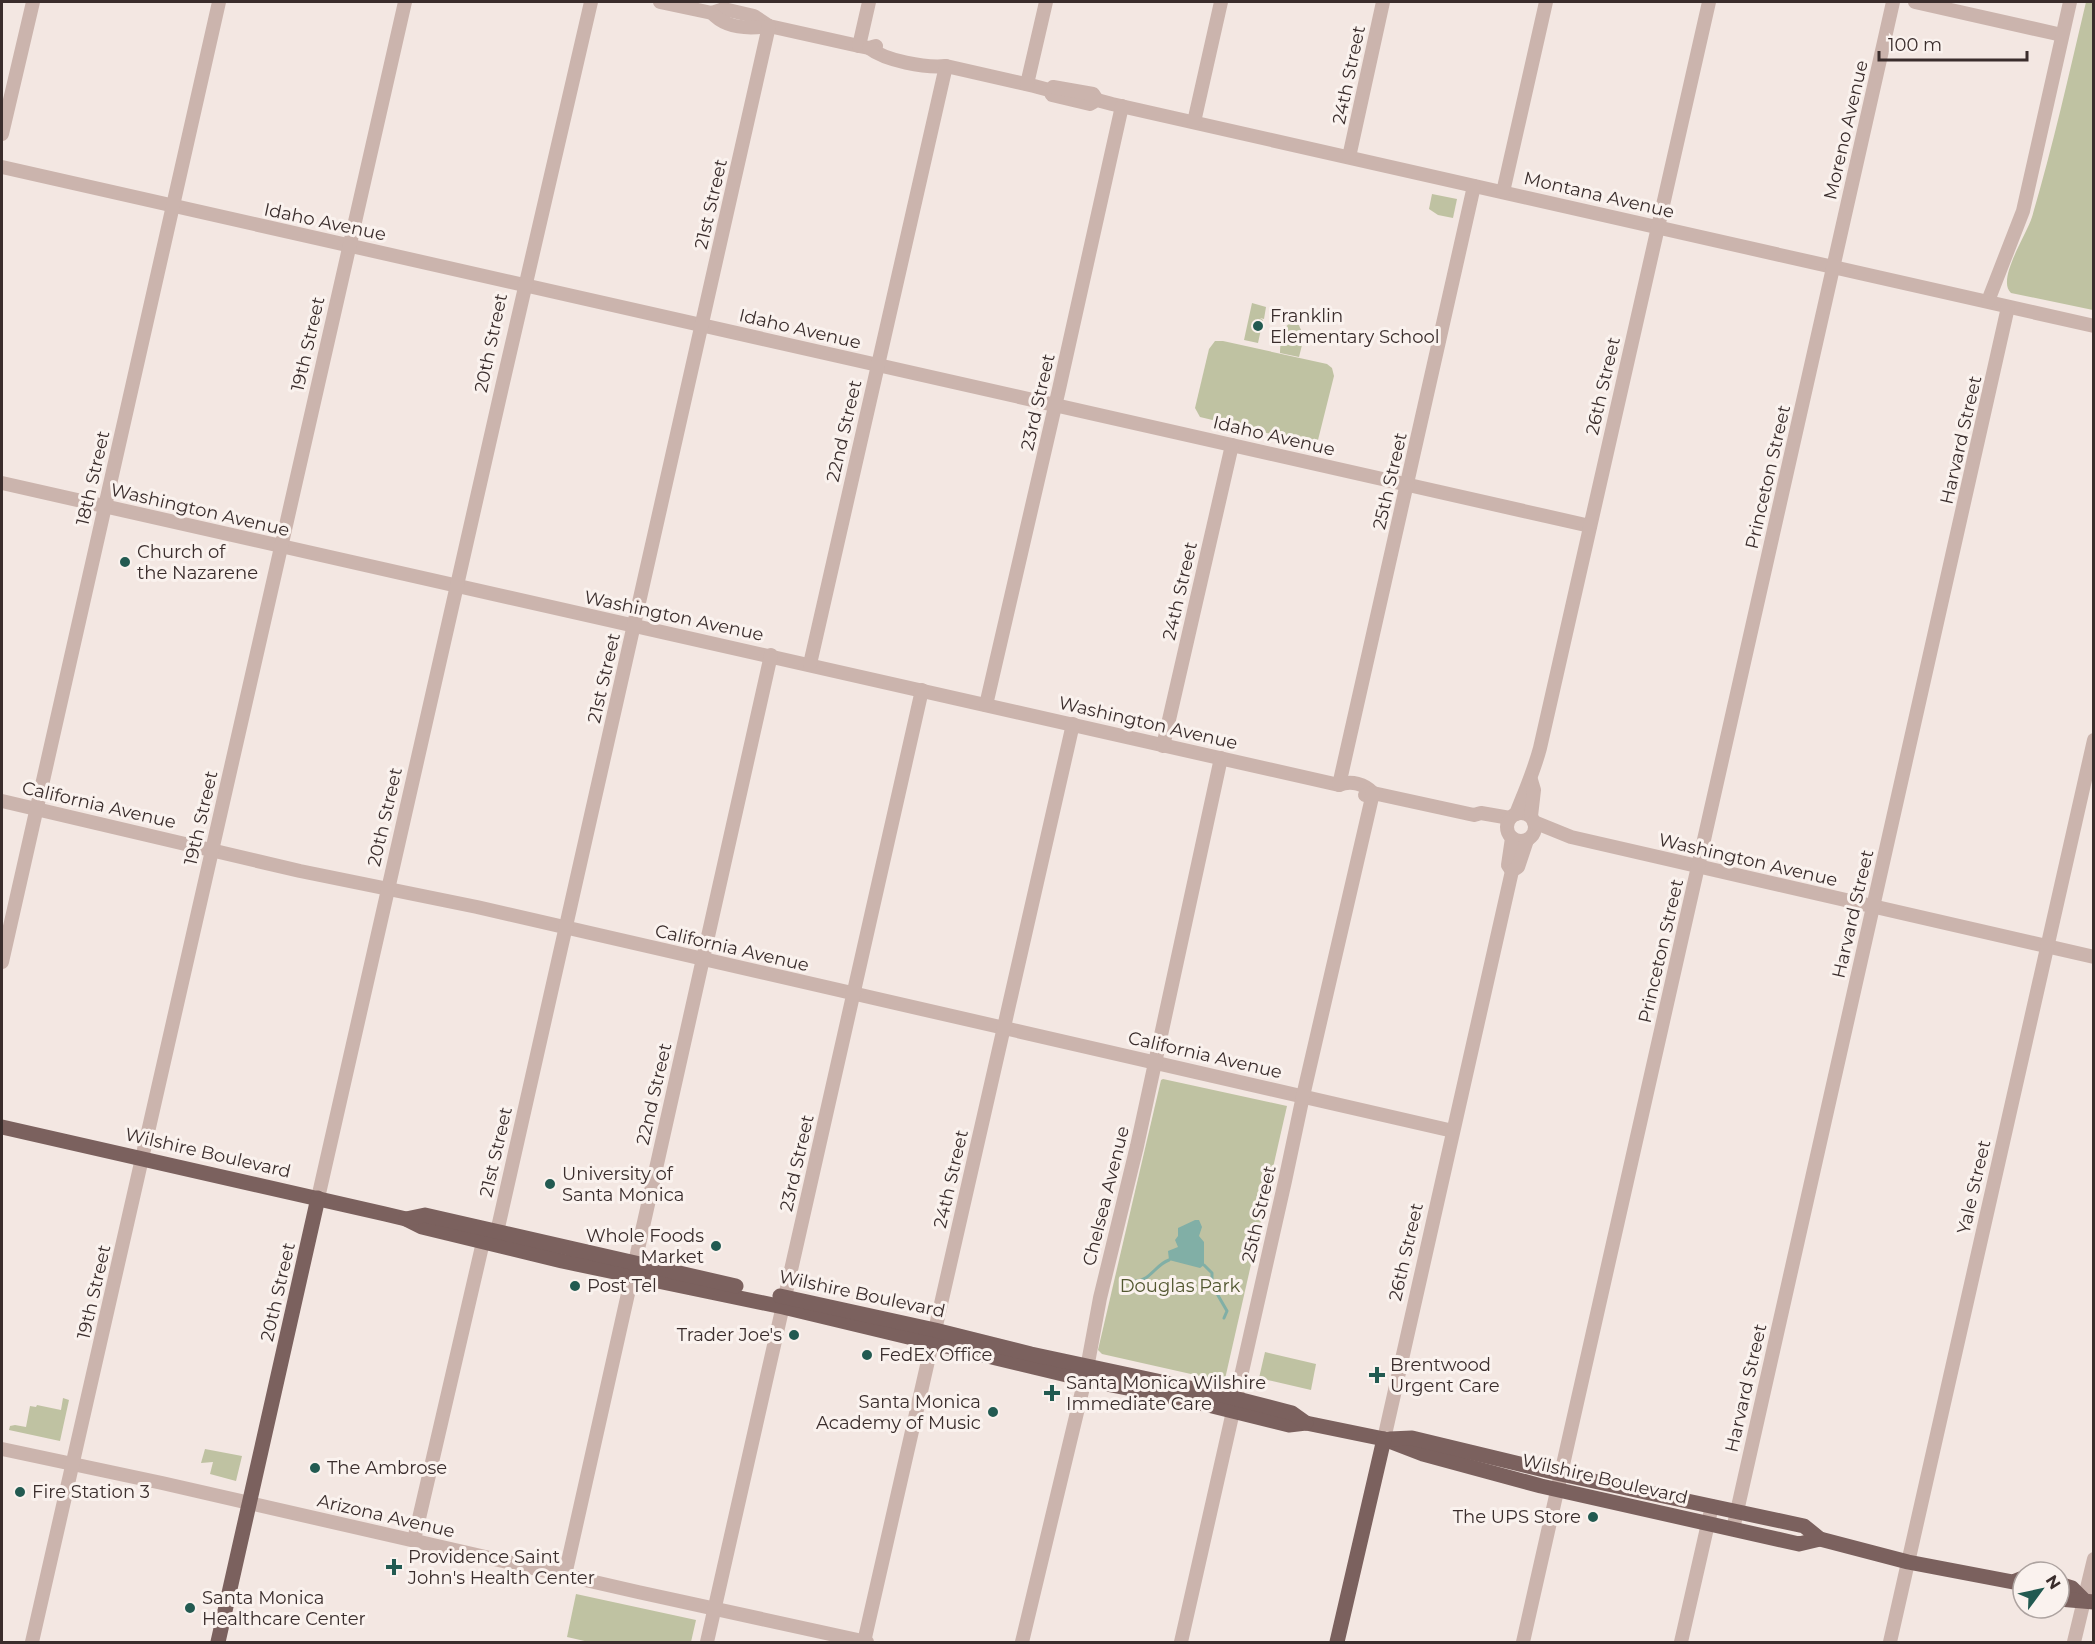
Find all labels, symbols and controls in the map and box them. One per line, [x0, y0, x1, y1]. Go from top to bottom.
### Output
street label: 24th Street [1328, 24, 1370, 126]
scale bar [1879, 24, 2028, 62]
text: 100 m [1888, 34, 1942, 56]
street label: Moreno Avenue [1819, 58, 1873, 202]
street label: 21st Street [690, 157, 732, 251]
street label: Montana Avenue [1522, 167, 1676, 223]
street label: Idaho Avenue [262, 198, 388, 246]
street label: 20th Street [470, 291, 512, 395]
street label: 19th Street [286, 295, 330, 393]
street label: Idaho Avenue [737, 304, 863, 354]
place label: Franklin Elementary School [1270, 305, 1440, 348]
marker: Franklin Elementary School [1251, 319, 1265, 333]
street label: 26th Street [1581, 335, 1625, 437]
street label: 23rd Street [1016, 351, 1060, 453]
street label: Harvard Street [1936, 374, 1986, 506]
street label: 22nd Street [822, 378, 866, 484]
street label: Princeton Street [1741, 403, 1795, 551]
street label: Idaho Avenue [1211, 411, 1337, 461]
street label: 18th Street [71, 428, 115, 528]
street label: 25th Street [1368, 430, 1412, 532]
street label: Washington Avenue [108, 479, 292, 541]
street label: 24th Street [1158, 540, 1202, 642]
place label: Church of the Nazarene [137, 541, 258, 584]
marker: Church of the Nazarene [118, 555, 132, 569]
street label: Washington Avenue [582, 586, 766, 646]
street label: 21st Street [583, 631, 625, 725]
street label: Washington Avenue [1056, 692, 1240, 754]
street label: 20th Street [363, 765, 407, 869]
street label: 19th Street [179, 769, 223, 867]
street label: California Avenue [20, 777, 178, 833]
street label: Washington Avenue [1656, 829, 1840, 891]
street label: Harvard Street [1828, 848, 1878, 980]
street label: Princeton Street [1634, 877, 1688, 1025]
street label: California Avenue [653, 920, 811, 976]
street label: California Avenue [1126, 1027, 1284, 1083]
street label: 22nd Street [632, 1041, 676, 1147]
street label: 21st Street [475, 1105, 517, 1199]
street label: 23rd Street [775, 1112, 819, 1214]
street label: Wilshire Boulevard [123, 1123, 293, 1183]
street label: Chelsea Avenue [1078, 1124, 1134, 1268]
street label: 24th Street [929, 1128, 973, 1230]
street label: Yale Street [1953, 1138, 1995, 1236]
place label: University of Santa Monica [562, 1163, 684, 1206]
street label: 25th Street [1237, 1163, 1281, 1265]
marker: University of Santa Monica [543, 1177, 557, 1191]
street label: 26th Street [1384, 1201, 1428, 1303]
place label: Whole Foods Market [586, 1225, 704, 1268]
marker: Whole Foods Market [709, 1239, 723, 1253]
street label: 20th Street [256, 1240, 300, 1344]
street label: 19th Street [72, 1243, 116, 1341]
street label: Wilshire Boulevard [777, 1266, 947, 1322]
place label: Post Tel [587, 1275, 657, 1297]
park label: Douglas Park [1120, 1275, 1241, 1297]
marker: Post Tel [568, 1279, 582, 1293]
street label: Harvard Street [1721, 1322, 1771, 1454]
place label: Trader Joe's [677, 1324, 782, 1346]
marker: Trader Joe's [787, 1328, 801, 1342]
place label: FedEx Office [879, 1344, 992, 1366]
marker: FedEx Office [860, 1348, 874, 1362]
place label: Brentwood Urgent Care [1390, 1354, 1500, 1397]
marker: Brentwood Urgent Care [1368, 1366, 1386, 1384]
place label: Santa Monica Wilshire Immediate Care [1066, 1372, 1266, 1415]
marker: Santa Monica Wilshire Immediate Care [1043, 1384, 1061, 1402]
place label: Santa Monica Academy of Music [816, 1391, 981, 1434]
marker: Santa Monica Academy of Music [986, 1405, 1000, 1419]
street label: Wilshire Boulevard [1520, 1449, 1690, 1509]
place label: The Ambrose [327, 1457, 447, 1479]
marker: The Ambrose [308, 1461, 322, 1475]
place label: Fire Station 3 [32, 1481, 150, 1503]
marker: Fire Station 3 [13, 1485, 27, 1499]
street label: Arizona Avenue [315, 1489, 457, 1543]
place label: The UPS Store [1453, 1506, 1581, 1528]
marker: The UPS Store [1586, 1510, 1600, 1524]
place label: Providence Saint John's Health Center [407, 1546, 595, 1589]
marker: Providence Saint John's Health Center [385, 1558, 403, 1576]
north arrow [2011, 1560, 2071, 1620]
text: N [2042, 1572, 2065, 1593]
place label: Santa Monica Healthcare Center [202, 1587, 366, 1630]
marker: Santa Monica Healthcare Center [183, 1601, 197, 1615]

